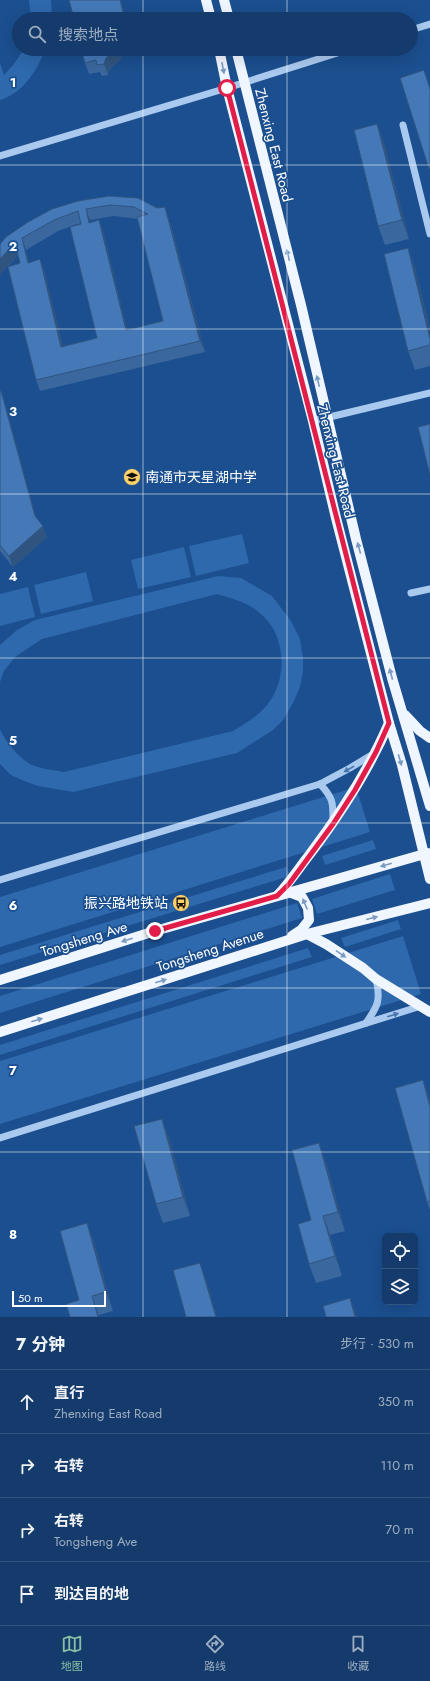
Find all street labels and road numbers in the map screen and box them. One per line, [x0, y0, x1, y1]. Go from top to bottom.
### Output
street label: Zhenxing East Road [250, 86, 298, 204]
street label: Zhenxing East Road [312, 402, 360, 520]
street label: Tongsheng Ave [38, 916, 130, 962]
street label: Tongsheng Avenue [154, 923, 266, 977]

